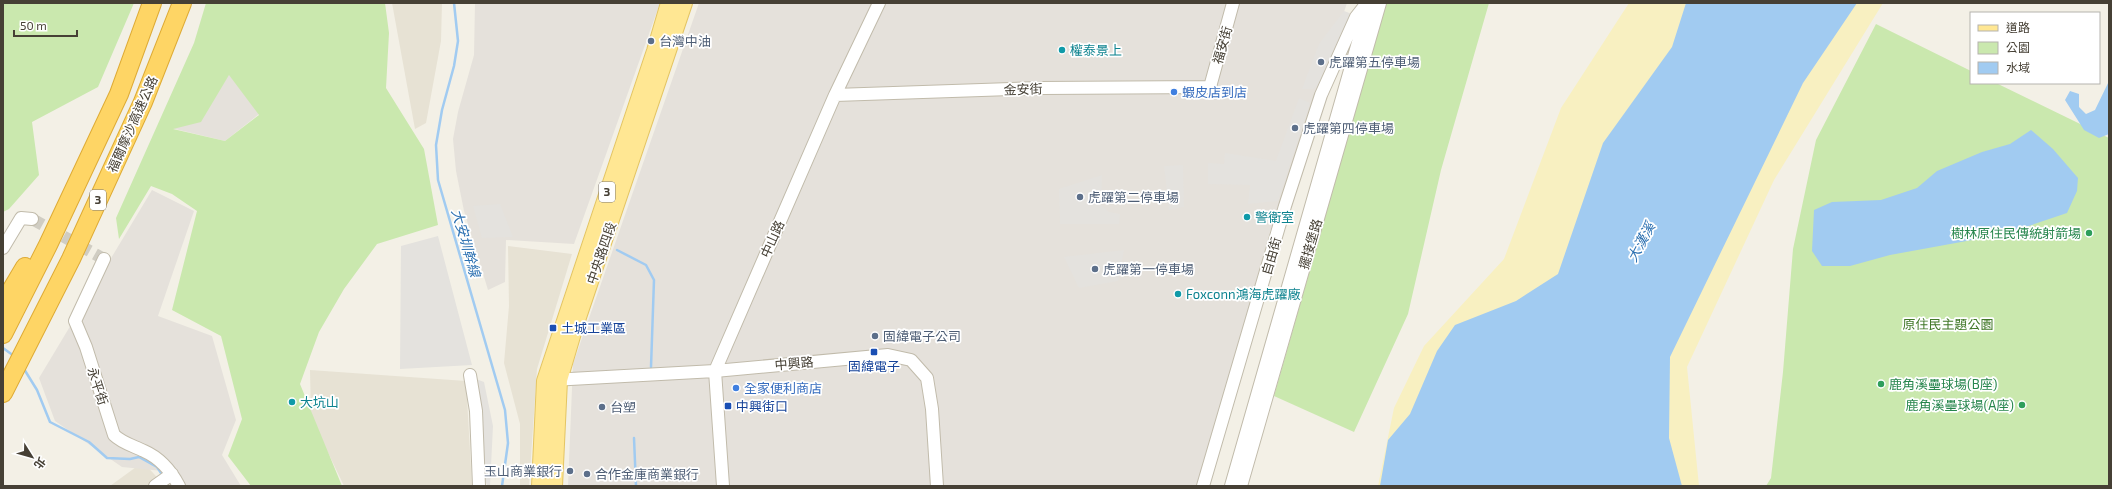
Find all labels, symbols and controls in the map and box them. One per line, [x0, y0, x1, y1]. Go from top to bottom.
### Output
scale bar [14, 12, 77, 38]
legend [1970, 12, 2100, 84]
text: 50 m [20, 18, 47, 32]
text: 道路 [2006, 20, 2030, 34]
street label: 福安街 [1209, 24, 1235, 66]
place label: 台灣中油 [659, 33, 711, 49]
marker: 台灣中油 [646, 36, 656, 46]
text: 公園 [2006, 40, 2030, 54]
place label: 權泰景上 [1070, 42, 1122, 58]
marker: 權泰景上 [1057, 45, 1067, 55]
place label: 虎躍第五停車場 [1329, 54, 1420, 70]
marker: 虎躍第五停車場 [1316, 57, 1326, 67]
text: 水域 [2006, 60, 2030, 74]
street label: 福爾摩沙高速公路 [104, 73, 160, 175]
street label: 金安街 [1003, 80, 1043, 98]
place label: 蝦皮店到店 [1182, 84, 1247, 100]
marker: 蝦皮店到店 [1169, 87, 1179, 97]
place label: 虎躍第四停車場 [1303, 120, 1394, 136]
marker: 虎躍第四停車場 [1290, 123, 1300, 133]
road number: 3 [599, 182, 615, 202]
place label: 虎躍第二停車場 [1088, 189, 1179, 205]
road number: 3 [90, 190, 106, 210]
marker: 虎躍第二停車場 [1075, 192, 1085, 202]
water label: 大安圳幹線 [449, 207, 485, 281]
place label: 警衛室 [1255, 209, 1294, 225]
marker: 警衛室 [1242, 212, 1252, 222]
street label: 擺接堡路 [1295, 217, 1325, 271]
water label: 大漢溪 [1623, 217, 1659, 264]
street label: 中山路 [757, 218, 787, 260]
street label: 中央路四段 [583, 220, 619, 286]
place label: 樹林原住民傳統射箭場 [1951, 225, 2081, 241]
marker: 樹林原住民傳統射箭場 [2084, 228, 2094, 238]
street label: 自由街 [1258, 235, 1284, 277]
place label: 虎躍第一停車場 [1103, 261, 1194, 277]
marker: 虎躍第一停車場 [1090, 264, 1100, 274]
place label: Foxconn鴻海虎躍廠 [1186, 286, 1301, 302]
marker: Foxconn鴻海虎躍廠 [1173, 289, 1183, 299]
park label: 原住民主題公園 [1902, 316, 1994, 332]
place label: 土城工業區 [561, 320, 626, 336]
marker: 土城工業區 [548, 323, 558, 333]
place label: 固緯電子公司 [883, 328, 961, 344]
marker: 固緯電子公司 [870, 331, 880, 341]
marker: 固緯電子 [869, 347, 879, 357]
street label: 中興路 [774, 353, 814, 373]
place label: 固緯電子 [848, 358, 900, 374]
street label: 永平街 [84, 365, 112, 407]
place label: 鹿角溪壘球場(B座) [1889, 376, 1997, 392]
marker: 鹿角溪壘球場(B座) [1876, 379, 1886, 389]
place label: 全家便利商店 [744, 380, 822, 396]
marker: 全家便利商店 [731, 383, 741, 393]
place label: 大坑山 [300, 394, 339, 410]
marker: 大坑山 [287, 397, 297, 407]
place label: 鹿角溪壘球場(A座) [1906, 397, 2014, 413]
place label: 中興街口 [736, 398, 788, 414]
place label: 台塑 [610, 399, 636, 415]
marker: 鹿角溪壘球場(A座) [2017, 400, 2027, 410]
marker: 中興街口 [723, 401, 733, 411]
marker: 台塑 [597, 402, 607, 412]
north arrow [12, 437, 52, 477]
text: 北 [32, 455, 49, 472]
place label: 玉山商業銀行 [484, 463, 562, 479]
marker: 玉山商業銀行 [565, 466, 575, 476]
place label: 合作金庫商業銀行 [595, 466, 699, 482]
marker: 合作金庫商業銀行 [582, 469, 592, 479]

